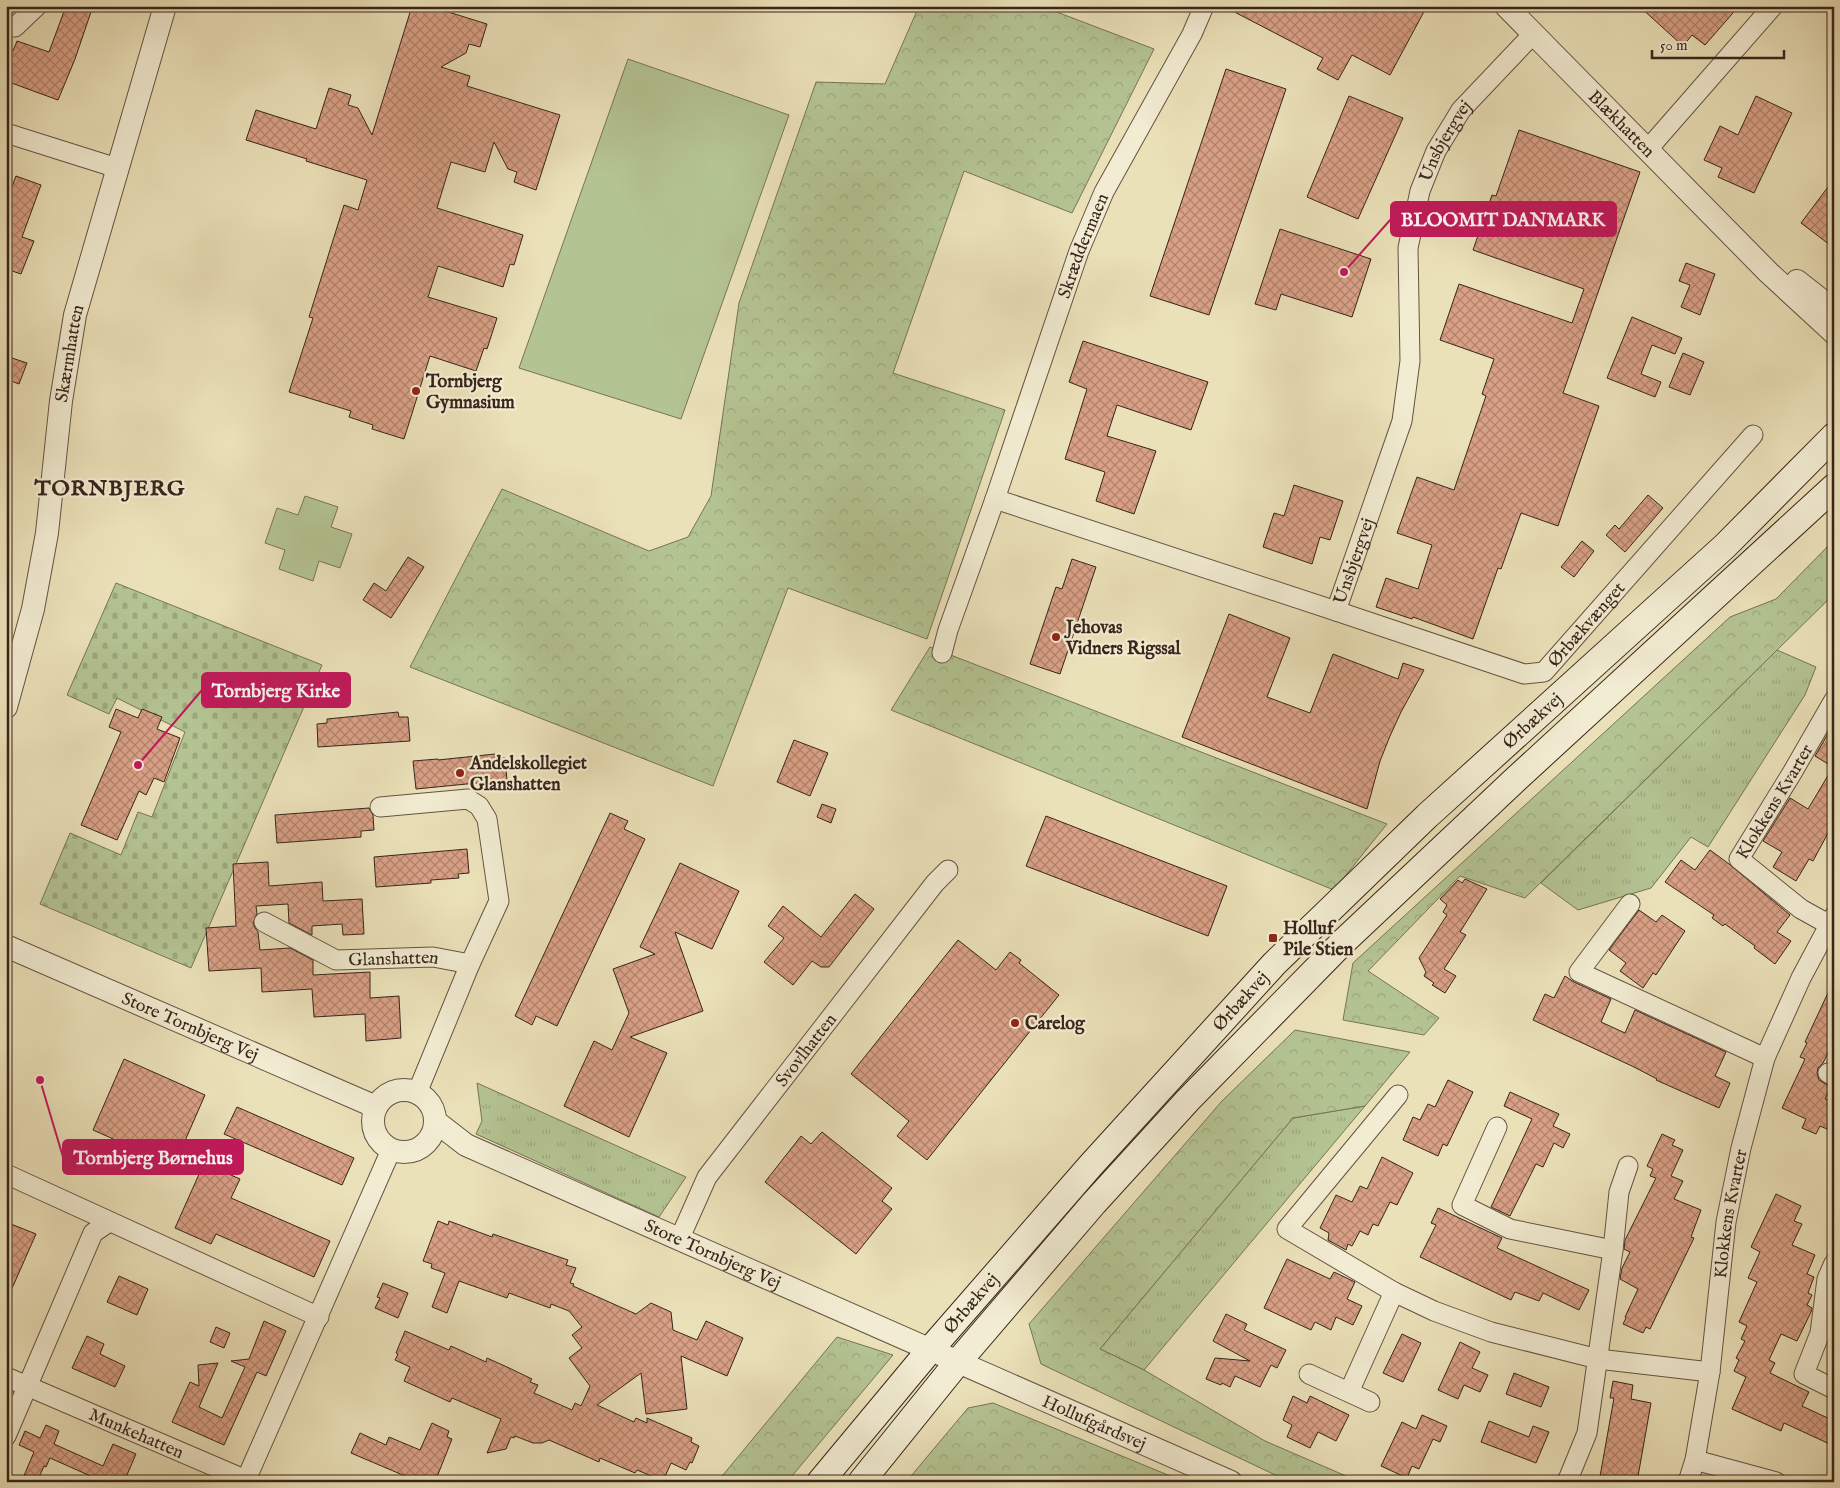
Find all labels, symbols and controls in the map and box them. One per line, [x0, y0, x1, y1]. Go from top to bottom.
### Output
scale bar [1652, 28, 1785, 60]
text: 50 m [1660, 36, 1688, 55]
street label: Blækhatten [1582, 86, 1659, 164]
street label: Unsbjergvej [1415, 96, 1477, 185]
street label: Skræddermaen [1054, 190, 1115, 302]
callout: BLOOMIT DANMARK [1391, 202, 1616, 236]
text: BLOOMIT DANMARK [1401, 209, 1606, 233]
street label: Skærmhatten [51, 302, 91, 404]
place label: Tornbjerg Gymnasium [425, 371, 515, 415]
marker: Tornbjerg Gymnasium [410, 385, 422, 397]
district label: TORNBJERG [34, 475, 185, 503]
street label: Unsbjergvej [1329, 515, 1380, 608]
street label: Ørbækvænget [1543, 578, 1631, 673]
place label: Jehovas Vidners Rigssal [1064, 617, 1181, 661]
marker: Jehovas Vidners Rigssal [1050, 631, 1062, 643]
callout: Tornbjerg Kirke [202, 673, 350, 707]
text: Tornbjerg Kirke [211, 680, 341, 704]
street label: Ørbækvej [1499, 689, 1568, 755]
street label: Klokkens Kvarter [1732, 740, 1819, 864]
place label: Andelskollegiet Glanshatten [469, 753, 588, 797]
marker: Andelskollegiet Glanshatten [454, 767, 466, 779]
place label: Holluf Pile Stien [1283, 918, 1354, 962]
marker: Holluf Pile Stien [1267, 932, 1279, 944]
street label: Glanshatten [348, 946, 441, 973]
street label: Ørbækvej [1208, 967, 1275, 1037]
street label: Store Tornbjerg Vej [118, 988, 262, 1067]
street label: Svovlhatten [771, 1009, 843, 1092]
place label: Carelog [1025, 1013, 1086, 1036]
marker: Carelog [1009, 1017, 1021, 1029]
callout: Tornbjerg Børnehus [63, 1140, 243, 1174]
text: Tornbjerg Børnehus [72, 1147, 233, 1171]
street label: Klokkens Kvarter [1710, 1147, 1754, 1280]
street label: Store Tornbjerg Vej [640, 1215, 784, 1295]
street label: Ørbækvej [939, 1269, 1005, 1339]
street label: Hollufgårdsvej [1038, 1391, 1149, 1456]
street label: Munkehatten [85, 1404, 187, 1465]

